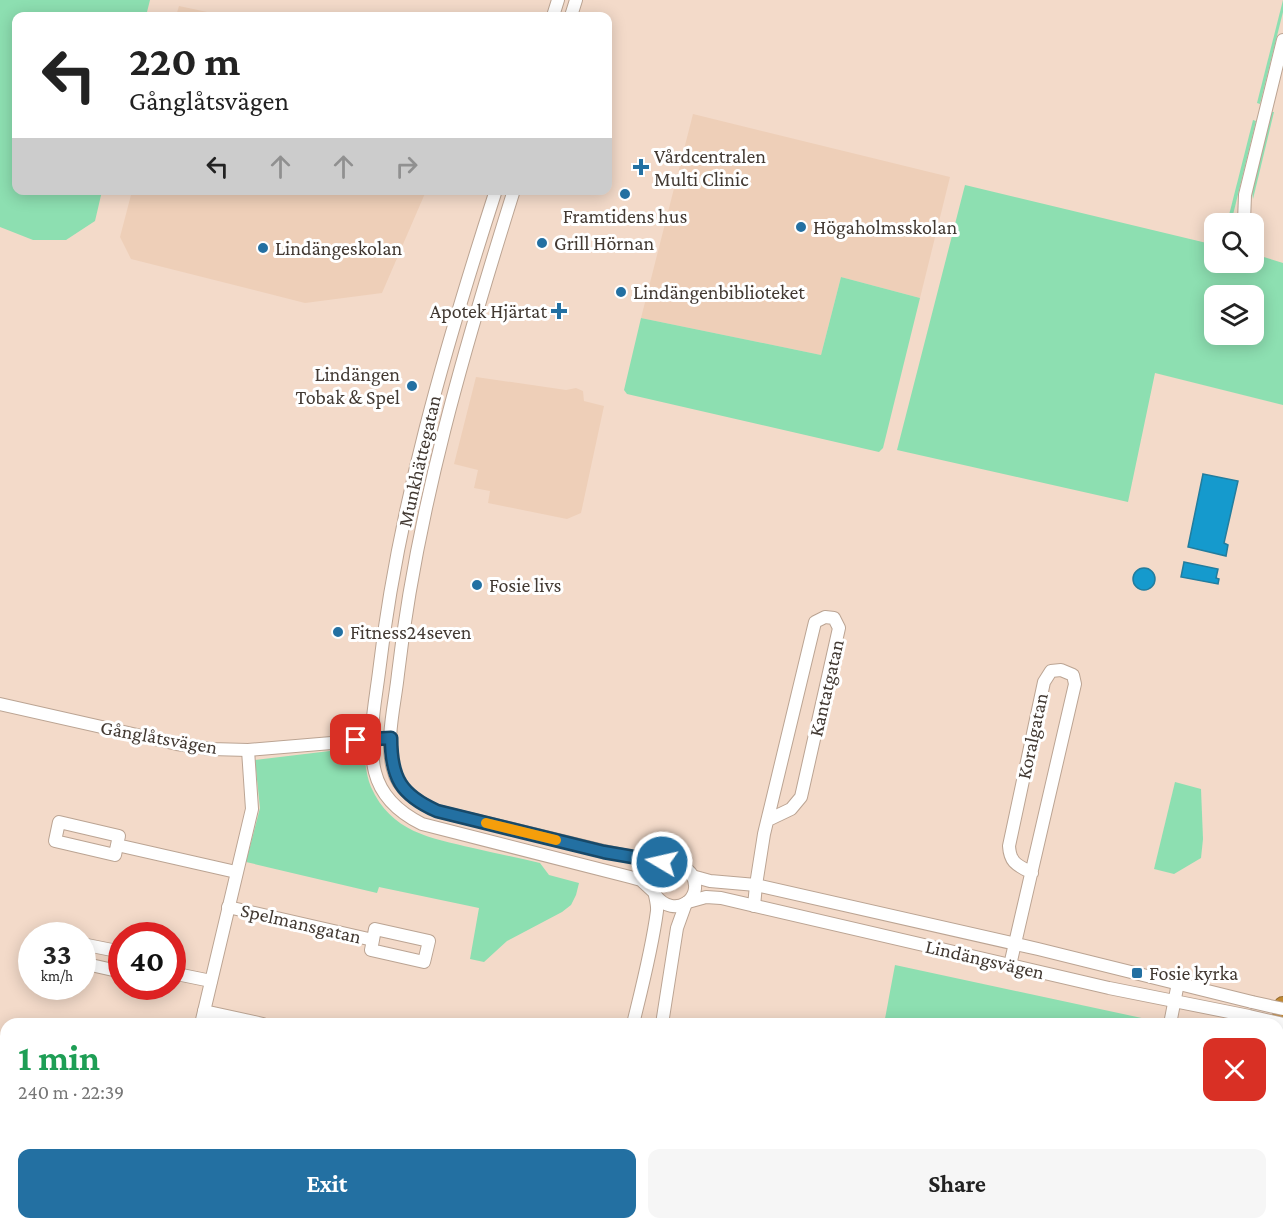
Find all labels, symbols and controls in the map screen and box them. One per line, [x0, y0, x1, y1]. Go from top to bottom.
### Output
icon: left [30, 36, 108, 114]
text: 220 m [129, 37, 240, 84]
text: Gånglåtsvägen [129, 86, 289, 116]
place label: Vårdcentralen Multi Clinic [654, 145, 766, 190]
icon: left [201, 150, 234, 183]
icon: ahead [264, 150, 297, 183]
icon: ahead [327, 150, 360, 183]
icon: right [390, 150, 423, 183]
marker: Vårdcentralen Multi Clinic [632, 158, 650, 176]
marker: Framtidens hus [618, 187, 632, 201]
place label: Framtidens hus [563, 205, 687, 227]
map controls [1204, 213, 1264, 345]
button: search [1204, 213, 1264, 273]
place label: Högaholmsskolan [813, 216, 957, 239]
marker: Högaholmsskolan [794, 220, 808, 234]
place label: Grill Hörnan [554, 232, 654, 254]
marker: Grill Hörnan [535, 236, 549, 250]
place label: Lindängeskolan [275, 237, 403, 260]
marker: Lindängeskolan [256, 241, 270, 255]
place label: Lindängenbiblioteket [633, 281, 805, 304]
marker: Lindängenbiblioteket [614, 285, 628, 299]
button: layers [1204, 285, 1264, 345]
place label: Apotek Hjärtat [430, 300, 547, 323]
marker: Apotek Hjärtat [552, 304, 566, 318]
place label: Lindängen Tobak & Spel [296, 363, 400, 409]
marker: Lindängen Tobak & Spel [405, 379, 419, 393]
street label: Munkhättegatan [393, 393, 446, 529]
place label: Fosie livs [489, 574, 562, 596]
marker: Fosie livs [470, 578, 484, 592]
place label: Fitness24seven [350, 621, 472, 643]
marker: Fitness24seven [331, 625, 345, 639]
street label: Kantatgatan [804, 637, 849, 739]
street label: Koralgatan [1012, 691, 1053, 781]
pin [330, 714, 381, 765]
street label: Gånglåtsvägen [99, 716, 219, 759]
icon: arrive [339, 723, 372, 756]
position arrow [630, 830, 694, 894]
street label: Spelmansgatan [238, 898, 364, 949]
speed limit sign: 40 [108, 922, 186, 1000]
street label: Lindängsvägen [923, 935, 1047, 984]
text: 33 [42, 937, 72, 970]
place label: Fosie kyrka [1149, 962, 1238, 985]
marker: Fosie kyrka [1130, 966, 1144, 980]
text: km/h [41, 968, 73, 984]
text: 1 min [18, 1038, 100, 1078]
button: close [1203, 1038, 1266, 1101]
text: 240 m · 22:39 [18, 1081, 124, 1103]
button: Exit [18, 1149, 636, 1218]
button: Share [648, 1149, 1266, 1218]

